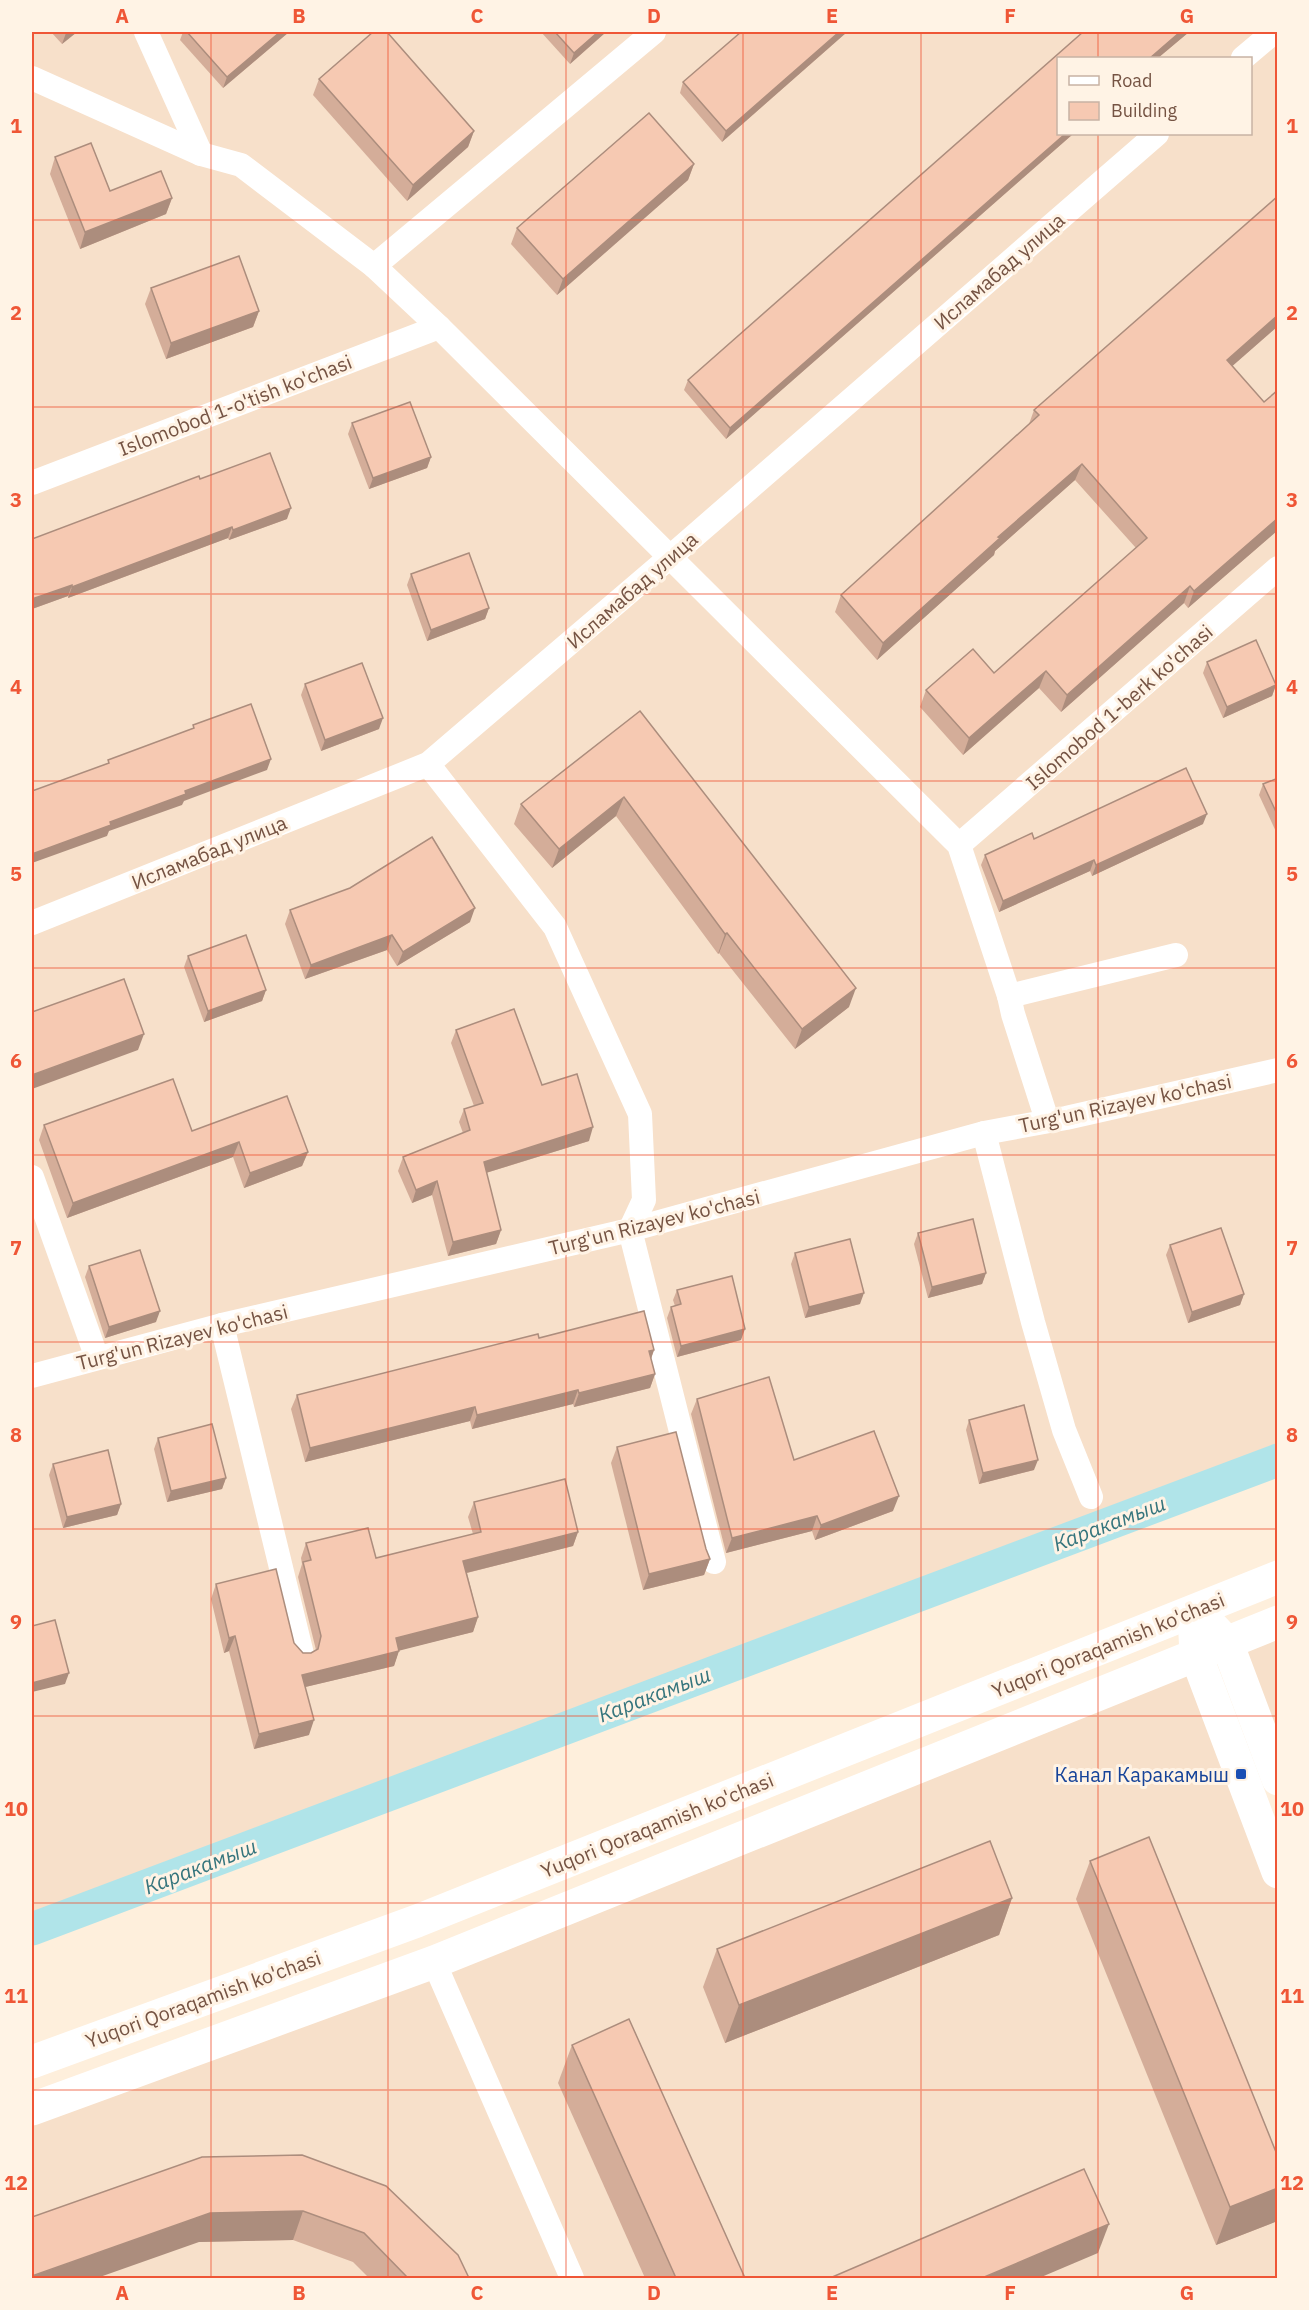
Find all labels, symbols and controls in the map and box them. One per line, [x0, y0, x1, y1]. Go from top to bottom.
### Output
text: A [115, 2, 129, 29]
text: B [292, 2, 306, 29]
text: C [470, 2, 484, 29]
text: D [647, 2, 661, 29]
text: E [826, 2, 838, 29]
text: F [1004, 2, 1016, 29]
text: G [1180, 2, 1194, 29]
legend [1057, 57, 1252, 135]
text: Road [1111, 69, 1152, 92]
text: Building [1111, 99, 1178, 122]
text: 1 [10, 112, 22, 139]
text: 1 [1286, 112, 1298, 139]
street label: Исламабад улица [928, 206, 1070, 335]
text: 2 [10, 299, 22, 326]
text: 2 [1286, 299, 1298, 326]
street label: Islomobod 1-o'tish ko'chasi [114, 348, 356, 462]
text: 3 [10, 486, 22, 513]
text: 3 [1286, 486, 1298, 513]
street label: Исламабад улица [561, 525, 703, 654]
street label: Islomobod 1-berk ko'chasi [1020, 618, 1218, 796]
text: 4 [10, 673, 22, 700]
text: 4 [1286, 673, 1298, 700]
street label: Исламабад улица [127, 808, 291, 895]
text: 5 [10, 860, 22, 887]
text: 5 [1286, 860, 1298, 887]
text: 6 [10, 1047, 22, 1074]
text: 6 [1286, 1047, 1298, 1074]
street label: Turg'un Rizayev ko'chasi [1016, 1067, 1234, 1139]
street label: Turg'un Rizayev ko'chasi [546, 1183, 762, 1261]
text: 7 [10, 1234, 22, 1261]
text: 7 [1286, 1234, 1298, 1261]
street label: Turg'un Rizayev ko'chasi [74, 1298, 290, 1376]
text: 8 [10, 1421, 22, 1448]
text: 8 [1286, 1421, 1298, 1448]
water label: Каракамыш [1049, 1489, 1169, 1557]
street label: Yuqori Qoraqamish ko'chasi [988, 1586, 1228, 1704]
text: 9 [10, 1608, 22, 1635]
text: 9 [1286, 1608, 1298, 1635]
water label: Каракамыш [594, 1660, 714, 1728]
place label: Канал Каракамыш [1055, 1761, 1229, 1788]
street label: Yuqori Qoraqamish ko'chasi [537, 1766, 777, 1884]
marker: Канал Каракамыш [1234, 1767, 1248, 1781]
text: 10 [4, 1795, 28, 1822]
text: 10 [1280, 1795, 1304, 1822]
water label: Каракамыш [140, 1832, 260, 1900]
street label: Yuqori Qoraqamish ko'chasi [82, 1944, 324, 2054]
text: 11 [4, 1982, 28, 2009]
text: 11 [1280, 1982, 1304, 2009]
text: 12 [4, 2169, 28, 2196]
text: 12 [1280, 2169, 1304, 2196]
text: A [115, 2279, 129, 2306]
text: B [292, 2279, 306, 2306]
text: C [470, 2279, 484, 2306]
text: D [647, 2279, 661, 2306]
text: E [826, 2279, 838, 2306]
text: F [1004, 2279, 1016, 2306]
text: G [1180, 2279, 1194, 2306]

